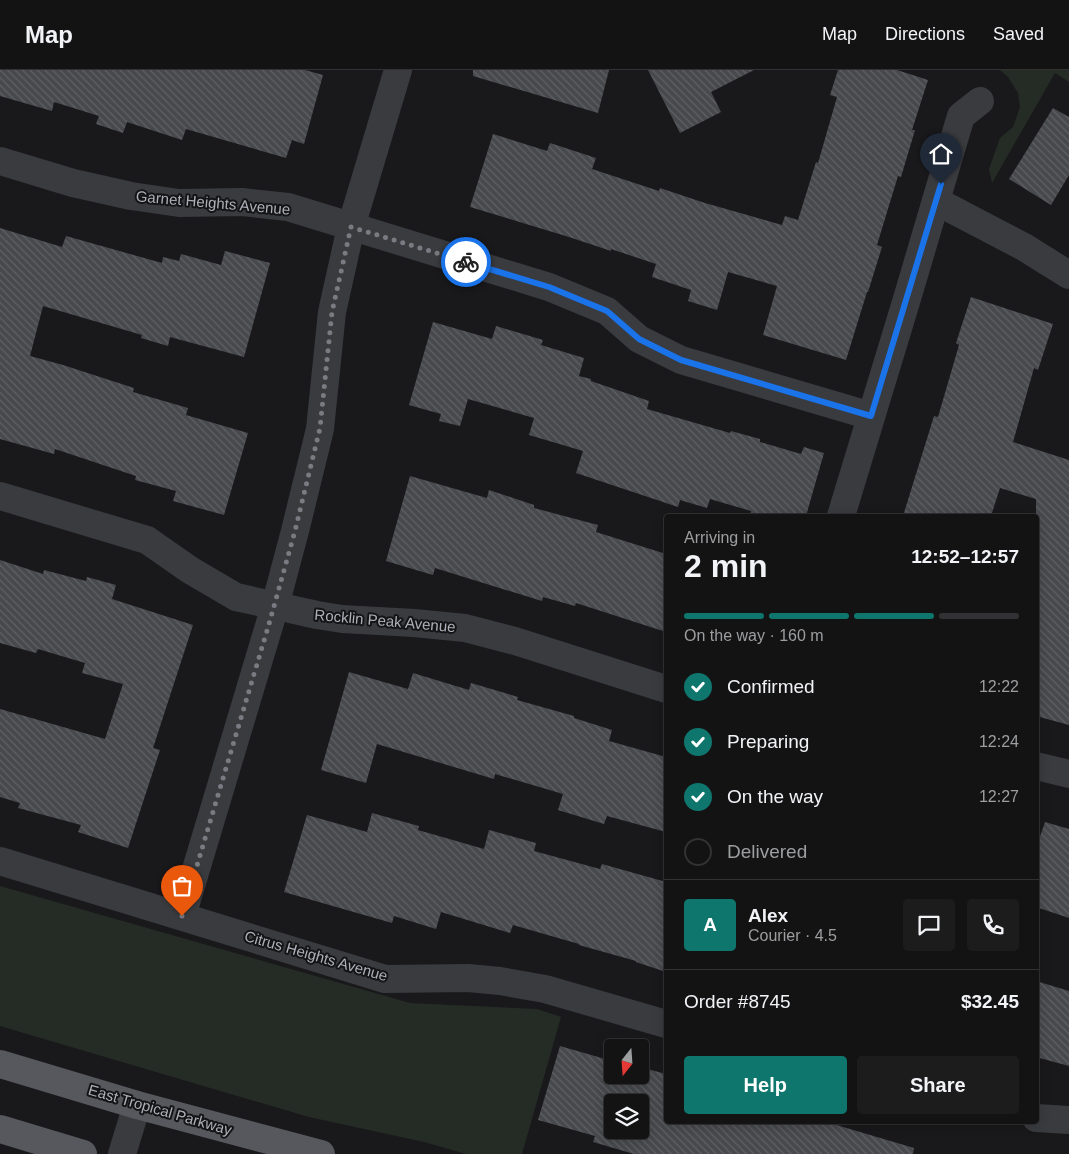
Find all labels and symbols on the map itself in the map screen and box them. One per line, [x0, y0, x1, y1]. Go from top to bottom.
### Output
pin [920, 133, 962, 184]
street label: Garnet Heights Avenue [135, 187, 291, 218]
courier [441, 237, 491, 287]
street label: Rocklin Peak Avenue [314, 606, 456, 635]
pin [161, 865, 203, 916]
street label: Citrus Heights Avenue [243, 927, 390, 984]
north arrow [604, 1039, 649, 1084]
street label: East Tropical Parkway [86, 1081, 234, 1138]

